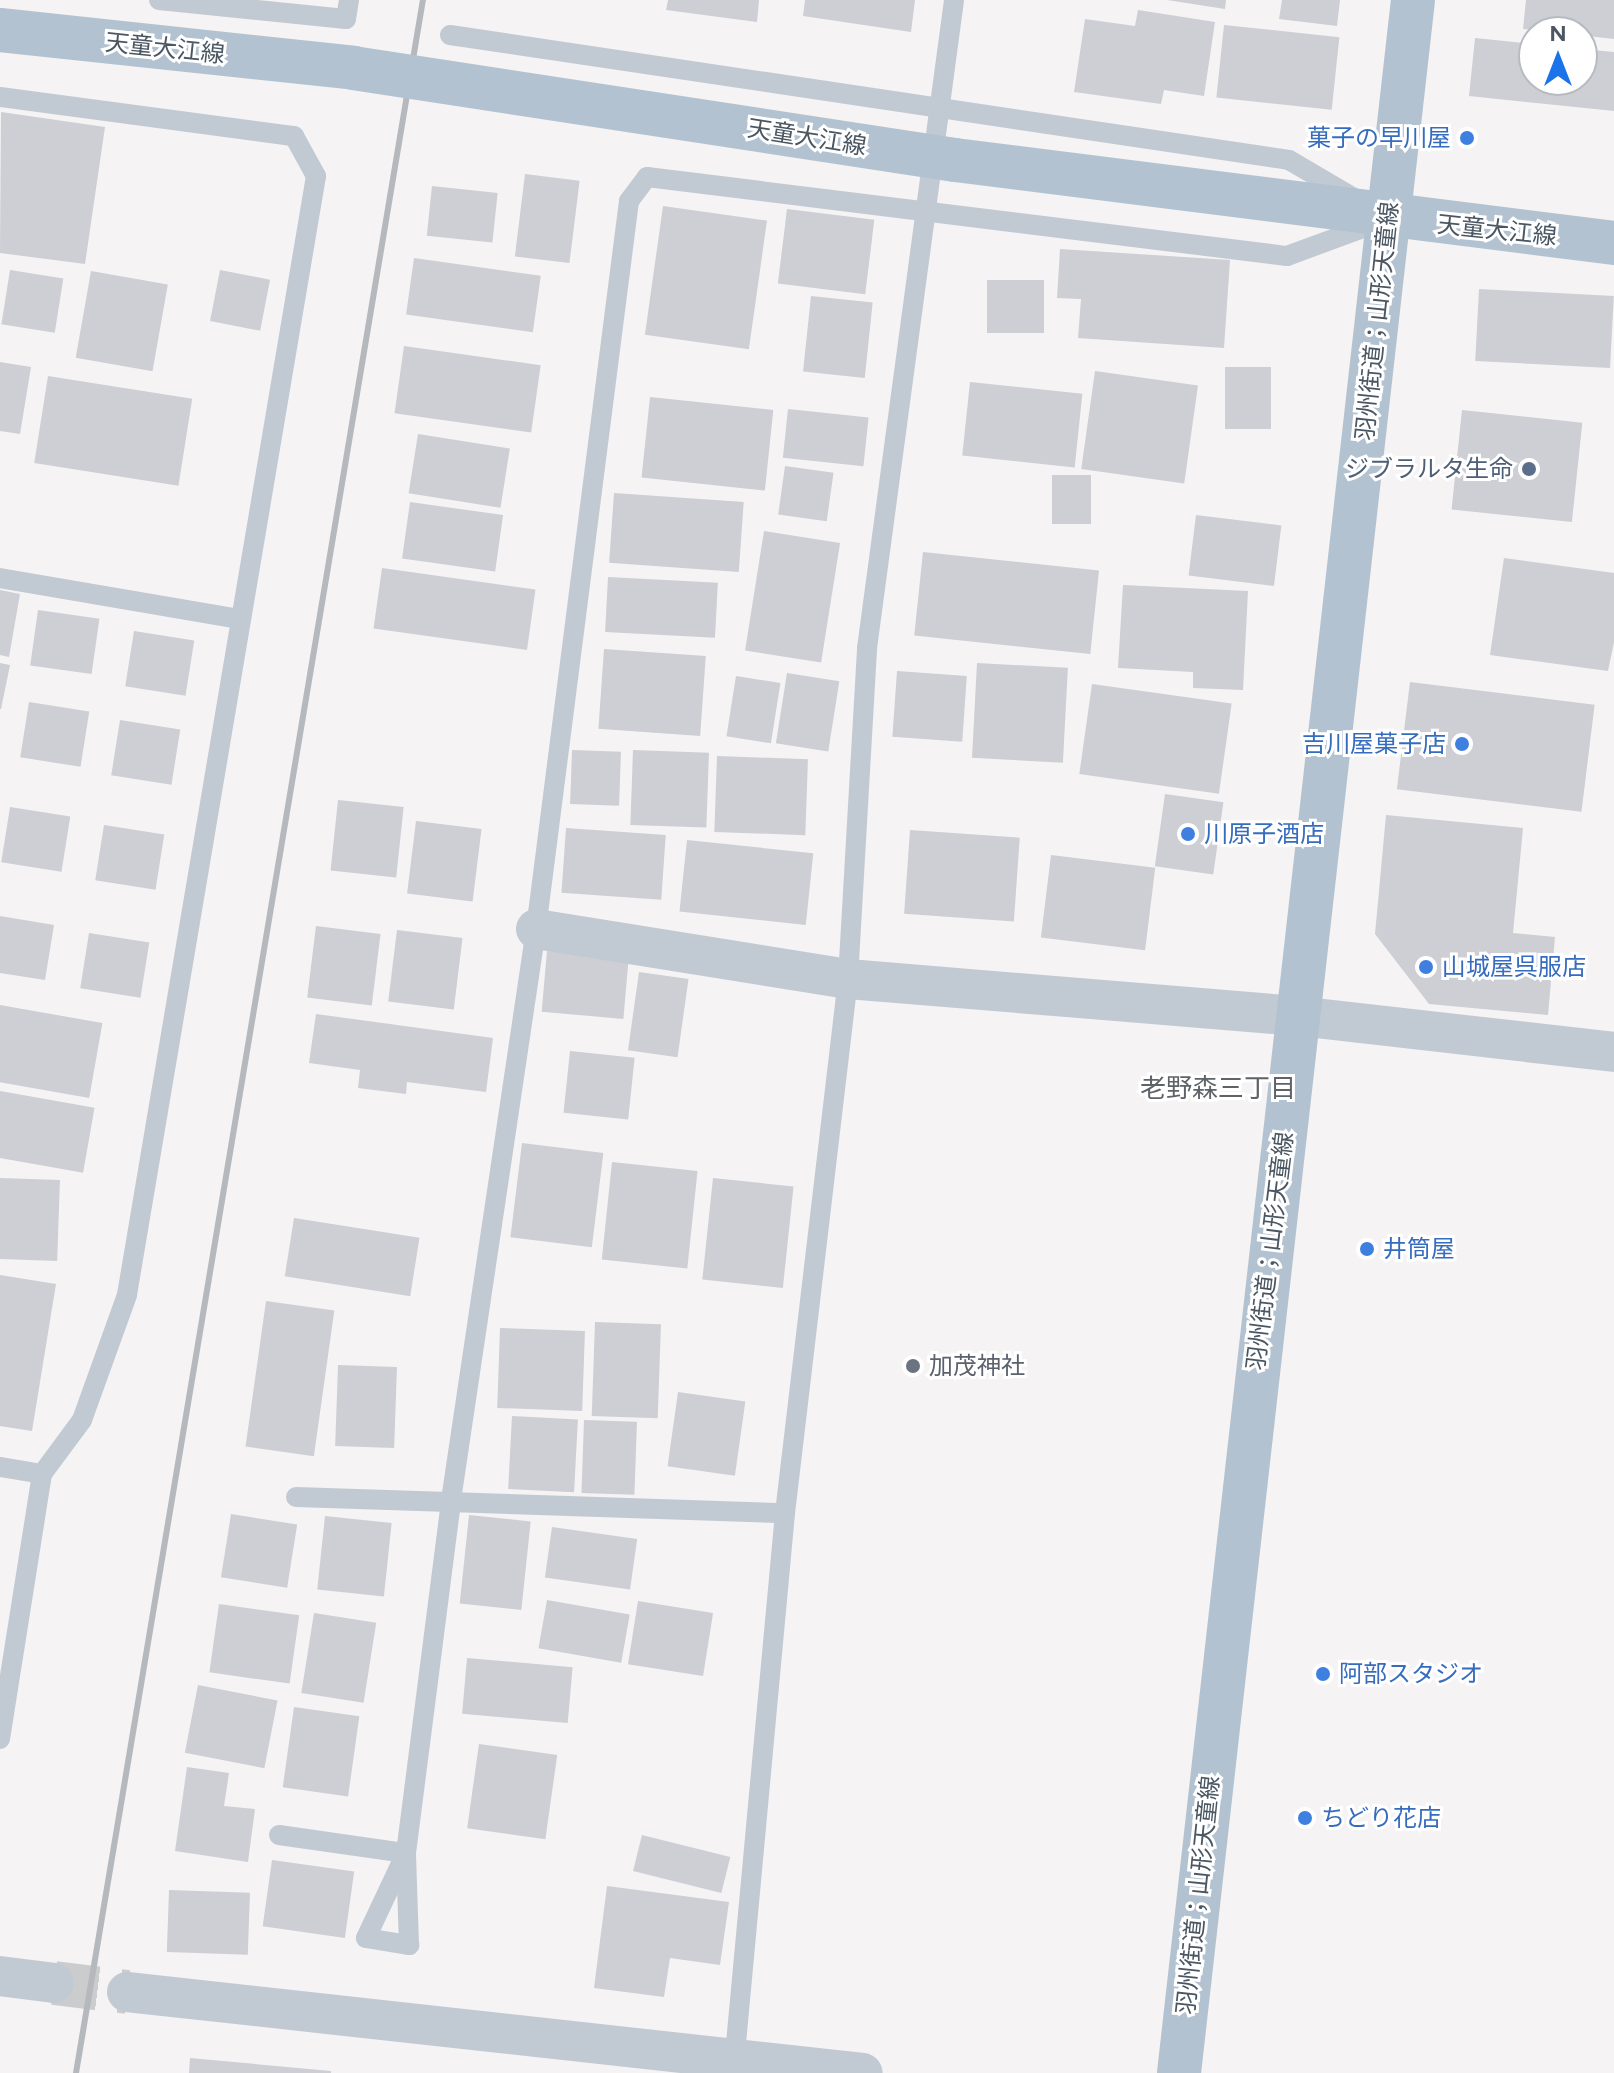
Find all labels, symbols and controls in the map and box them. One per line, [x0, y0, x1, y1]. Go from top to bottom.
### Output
north arrow [1518, 16, 1598, 96]
text: N [1549, 20, 1567, 47]
street label: 天童大江線 [104, 27, 226, 69]
street label: 天童大江線 [745, 113, 869, 161]
place label: 菓子の早川屋 [1307, 124, 1451, 152]
marker: 菓子の早川屋 [1458, 129, 1476, 147]
street label: 羽州街道；山形天童線 [1350, 200, 1404, 442]
street label: 天童大江線 [1436, 209, 1558, 251]
place label: ジブラルタ生命 [1345, 455, 1513, 483]
marker: ジブラルタ生命 [1520, 460, 1538, 478]
place label: 吉川屋菓子店 [1302, 730, 1446, 758]
marker: 吉川屋菓子店 [1453, 735, 1471, 753]
place label: 川原子酒店 [1204, 820, 1324, 848]
marker: 川原子酒店 [1179, 825, 1197, 843]
place label: 山城屋呉服店 [1442, 953, 1586, 981]
marker: 山城屋呉服店 [1417, 958, 1435, 976]
district label: 老野森三丁目 [1140, 1073, 1296, 1105]
street label: 羽州街道；山形天童線 [1241, 1130, 1299, 1372]
place label: 井筒屋 [1383, 1235, 1455, 1263]
marker: 井筒屋 [1358, 1240, 1376, 1258]
place label: 加茂神社 [929, 1352, 1025, 1380]
marker: 加茂神社 [904, 1357, 922, 1375]
place label: 阿部スタジオ [1339, 1660, 1483, 1688]
marker: 阿部スタジオ [1314, 1665, 1332, 1683]
street label: 羽州街道；山形天童線 [1171, 1774, 1225, 2016]
place label: ちどり花店 [1321, 1804, 1441, 1832]
marker: ちどり花店 [1296, 1809, 1314, 1827]

